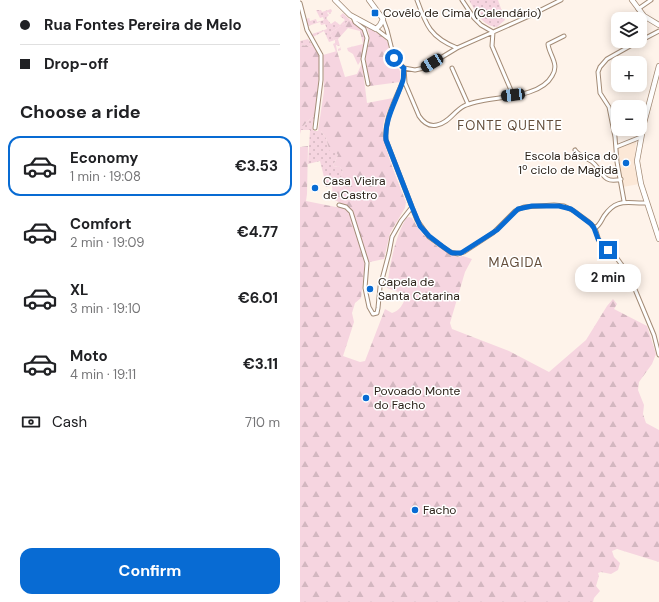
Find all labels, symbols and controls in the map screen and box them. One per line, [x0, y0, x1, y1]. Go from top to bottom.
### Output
place label: Covêlo de Cima (Calendário) [383, 5, 541, 21]
marker: Covêlo de Cima (Calendário) [370, 8, 380, 18]
map controls [611, 12, 647, 136]
button: layers [611, 12, 647, 48]
text: Rua Fontes Pereira de Melo [44, 15, 242, 35]
route start [385, 49, 403, 67]
car [419, 52, 445, 74]
text: Drop-off [44, 54, 109, 74]
button: + [611, 56, 647, 92]
car [500, 88, 526, 102]
text: Choose a ride [20, 100, 141, 124]
button: − [611, 100, 647, 136]
district label: FONTE QUENTE [457, 117, 563, 134]
icon: car [22, 148, 58, 184]
text: Economy [70, 148, 138, 168]
place label: Escola básica do 1º ciclo de Magida [518, 148, 618, 178]
text: €3.53 [235, 156, 278, 176]
marker: Escola básica do 1º ciclo de Magida [621, 158, 631, 168]
text: 1 min · 19:08 [70, 168, 141, 185]
place label: Casa Vieira de Castro [323, 173, 385, 203]
marker: Casa Vieira de Castro [310, 183, 320, 193]
icon: car [22, 214, 58, 250]
text: Comfort [70, 214, 131, 234]
text: €4.77 [237, 222, 278, 242]
text: 2 min · 19:09 [70, 234, 145, 251]
route end [599, 241, 617, 259]
district label: MAGIDA [489, 254, 543, 271]
callout: 2 min [575, 264, 641, 292]
text: 2 min [591, 269, 625, 286]
place label: Capela de Santa Catarina [378, 274, 460, 304]
icon: car [22, 280, 58, 316]
text: XL [70, 280, 88, 300]
marker: Capela de Santa Catarina [365, 284, 375, 294]
text: €6.01 [238, 288, 278, 308]
text: 3 min · 19:10 [70, 300, 141, 317]
icon: car [22, 346, 58, 382]
text: Moto [70, 346, 108, 366]
text: €3.11 [243, 354, 278, 374]
text: 4 min · 19:11 [70, 366, 136, 383]
place label: Povoado Monte do Facho [374, 383, 461, 413]
marker: Povoado Monte do Facho [361, 393, 371, 403]
icon: cash [20, 411, 42, 433]
text: Cash [52, 412, 87, 432]
text: 710 m [245, 414, 280, 431]
place label: Facho [423, 502, 456, 518]
marker: Facho [410, 505, 420, 515]
button: Confirm [20, 548, 280, 594]

